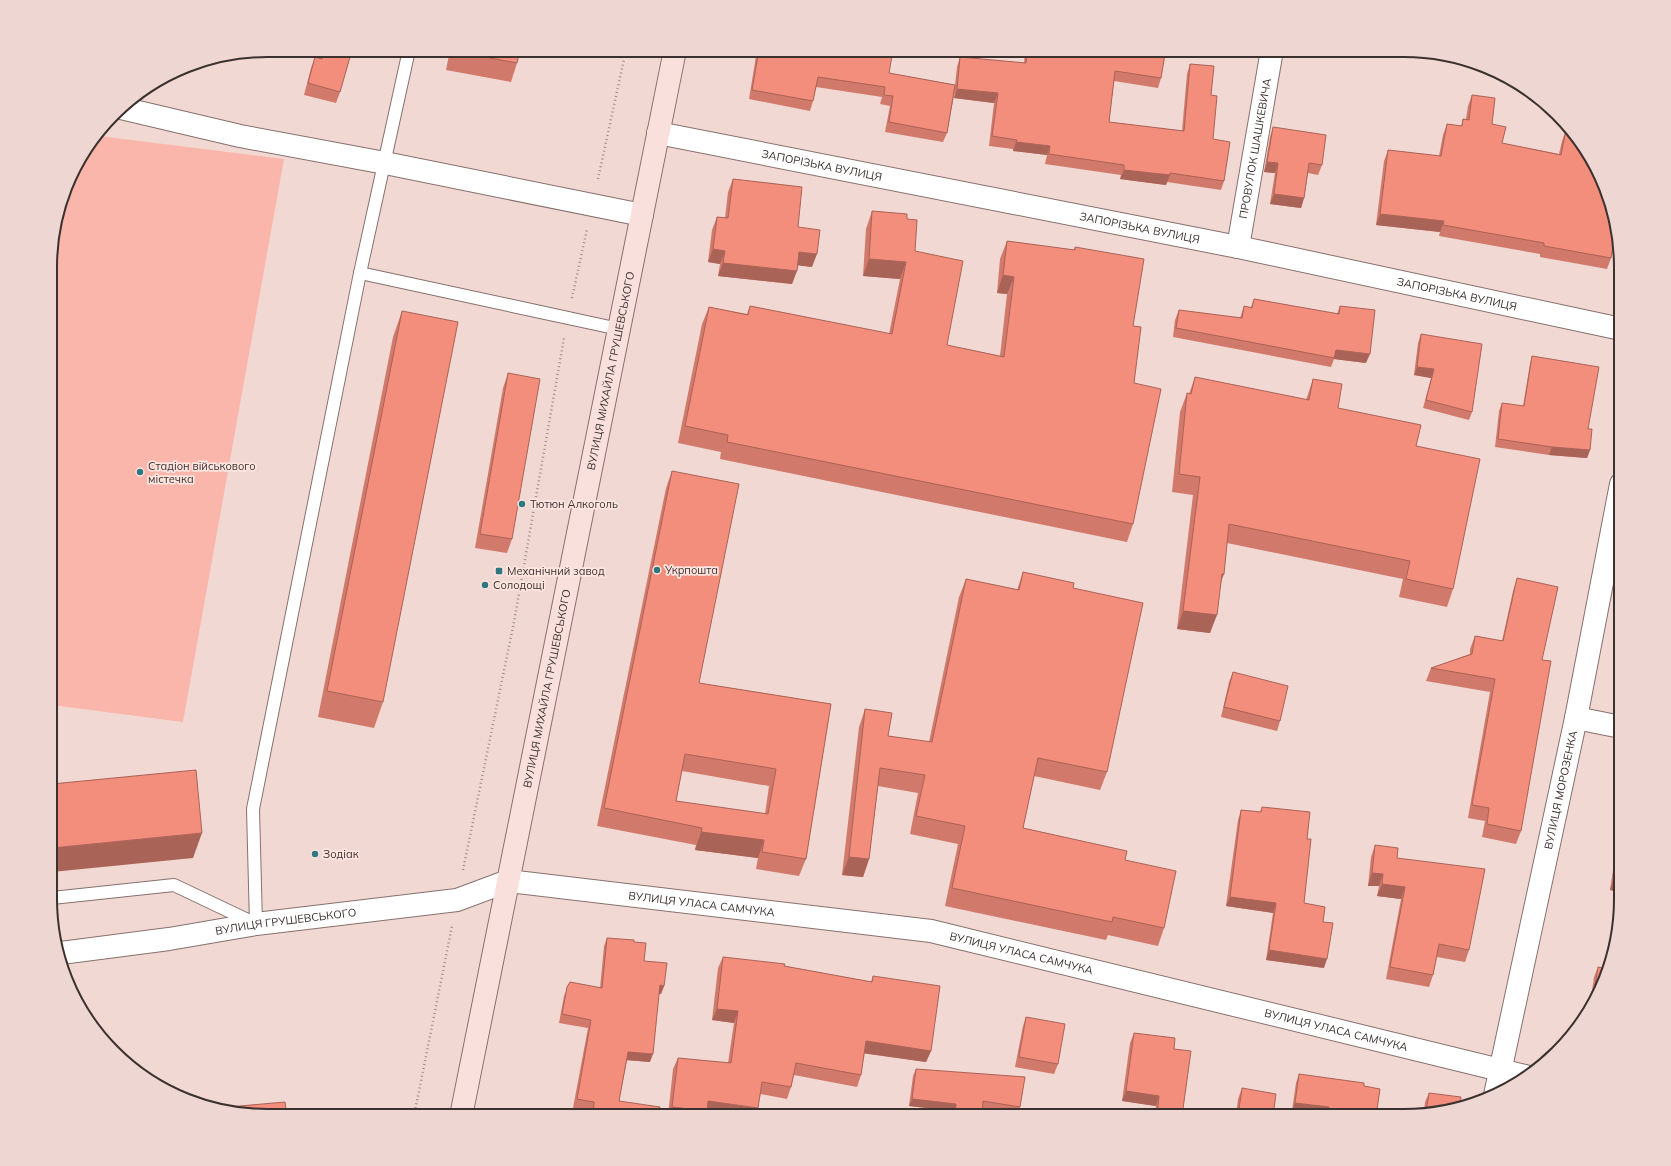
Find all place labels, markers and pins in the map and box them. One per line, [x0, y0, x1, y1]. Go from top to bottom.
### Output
place label: Стадіон військового містечка [148, 459, 256, 486]
marker: Стадіон військового містечка [135, 467, 145, 477]
place label: Тютюн Алкоголь [530, 497, 618, 511]
marker: Тютюн Алкоголь [517, 499, 527, 509]
place label: Укрпошта [664, 563, 718, 577]
place label: Механічний завод [507, 564, 605, 578]
marker: Укрпошта [652, 565, 662, 575]
marker: Механічний завод [494, 566, 504, 576]
place label: Солодощі [493, 578, 545, 592]
marker: Солодощі [480, 580, 490, 590]
place label: Зодіак [323, 847, 359, 861]
marker: Зодіак [310, 849, 320, 859]

